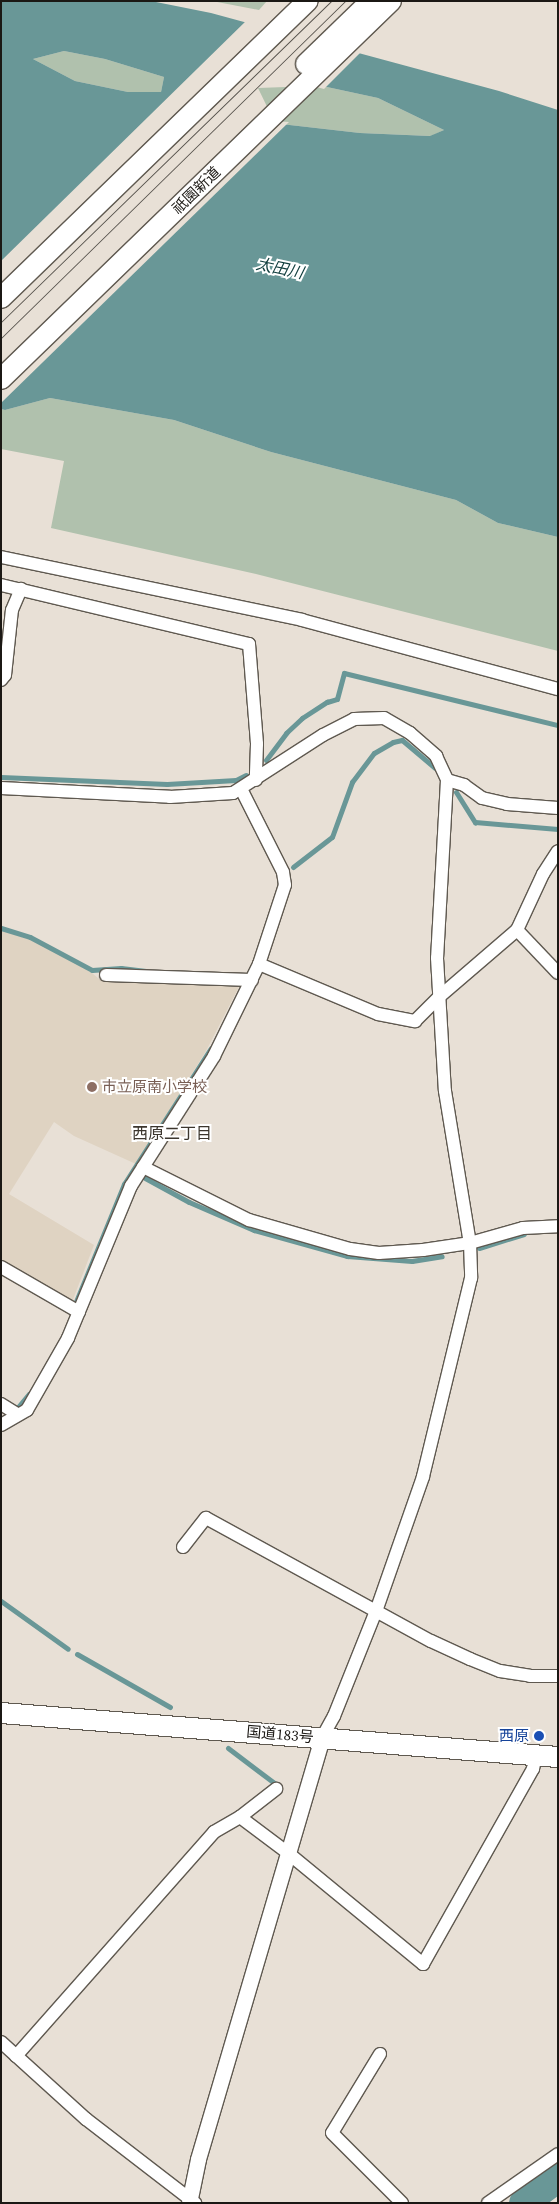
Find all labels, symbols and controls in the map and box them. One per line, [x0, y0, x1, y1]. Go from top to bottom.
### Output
street label: 祇園新道 [168, 163, 224, 217]
water label: 太田川 [255, 254, 305, 282]
place label: 市立原南小学校 [102, 1078, 207, 1096]
marker: 市立原南小学校 [86, 1081, 98, 1093]
district label: 西原二丁目 [132, 1123, 212, 1143]
street label: 国道183号 [246, 1722, 314, 1746]
place label: 西原 [499, 1727, 529, 1745]
marker: 西原 [533, 1730, 545, 1742]

